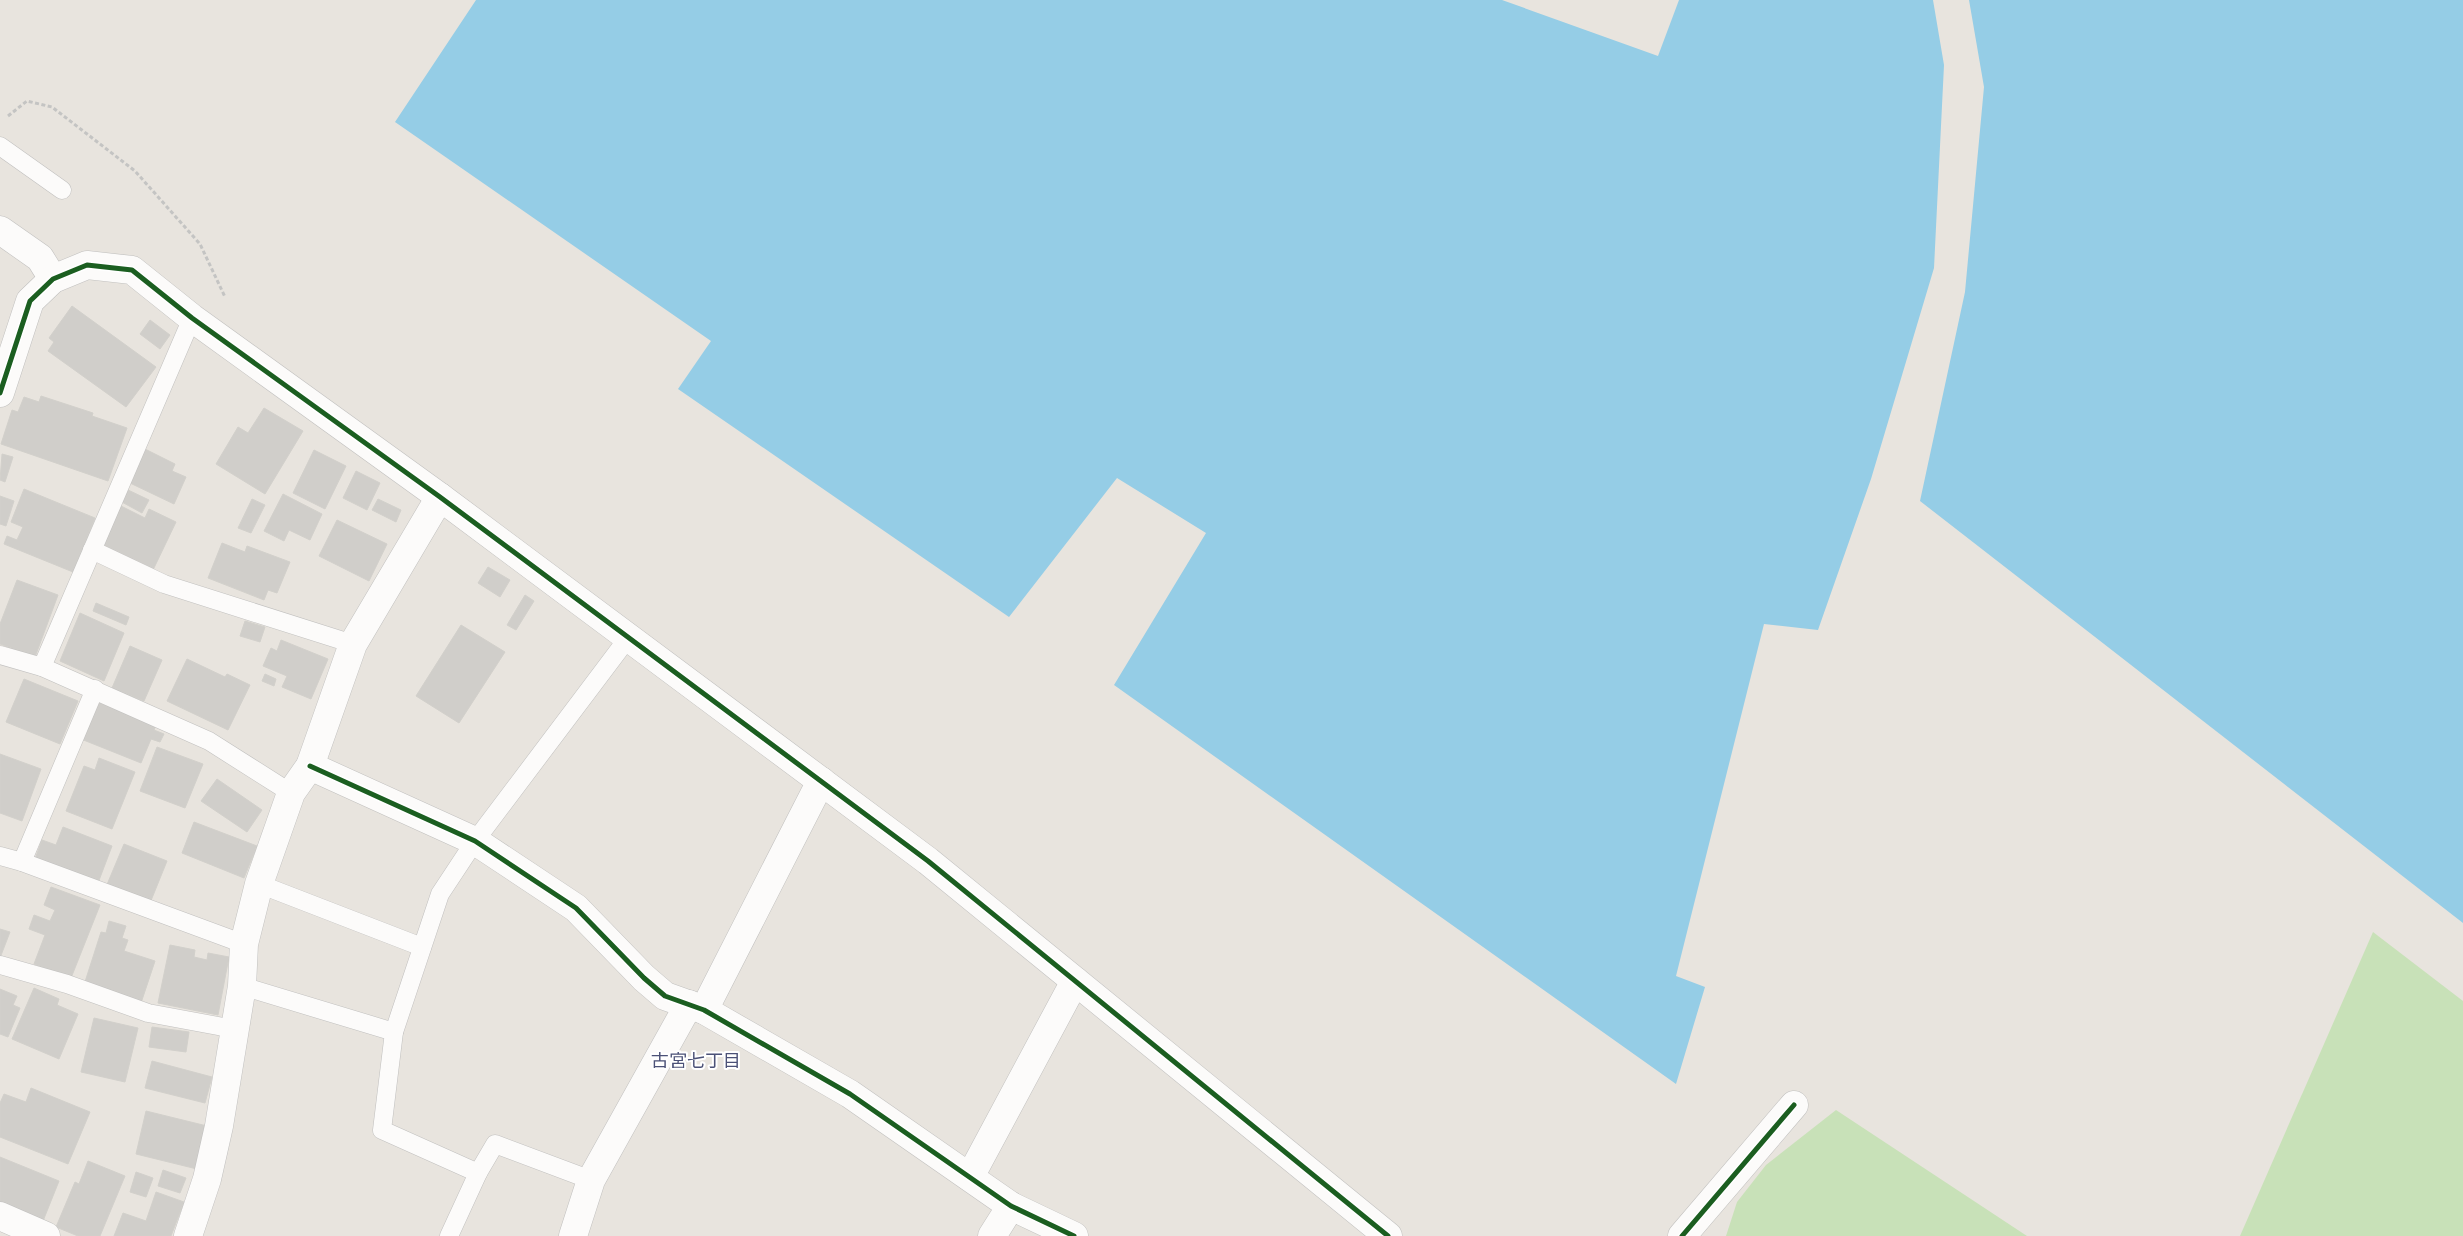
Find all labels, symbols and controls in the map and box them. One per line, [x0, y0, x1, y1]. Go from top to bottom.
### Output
district label: 古宮七丁目 [651, 1050, 741, 1072]

